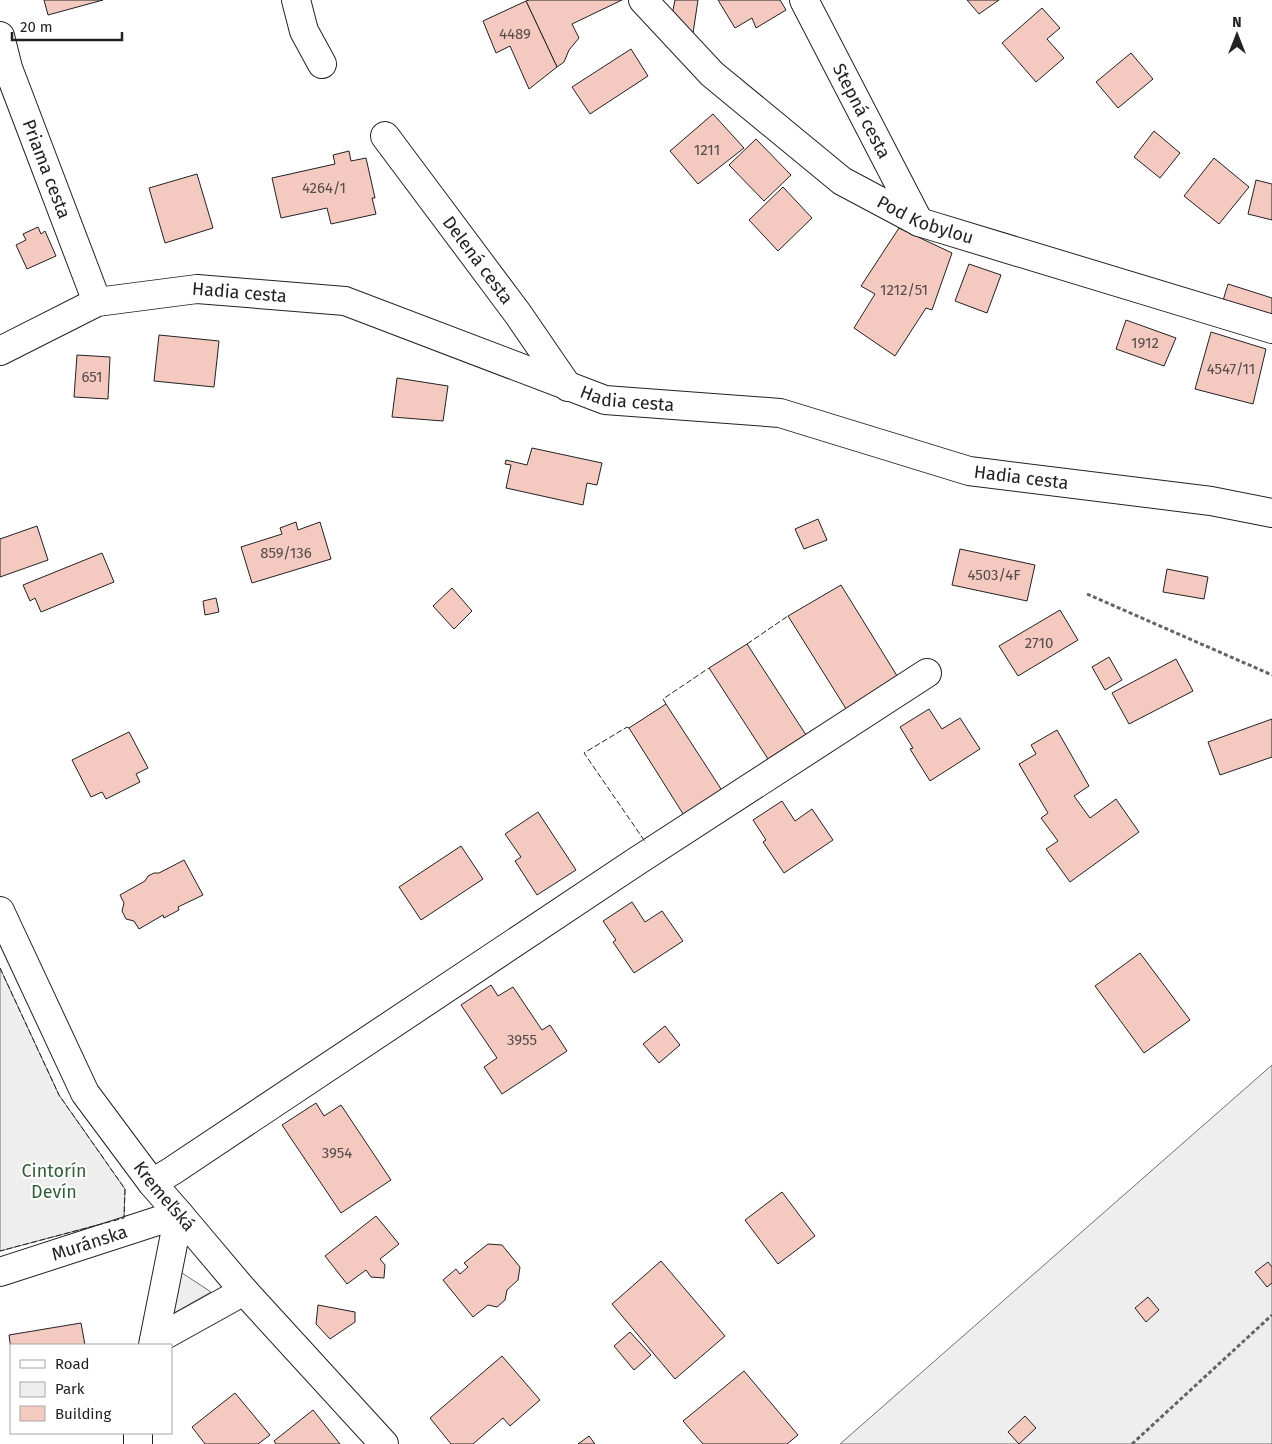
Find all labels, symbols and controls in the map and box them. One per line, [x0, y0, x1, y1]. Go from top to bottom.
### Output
scale bar [12, 10, 122, 42]
north arrow [1212, 10, 1262, 60]
text: N [1232, 14, 1242, 31]
text: 20 m [20, 18, 53, 36]
house number: 4489 [499, 25, 531, 43]
street label: Stepná cesta [828, 60, 895, 162]
street label: Priama cesta [18, 116, 75, 222]
house number: 1211 [694, 141, 720, 159]
house number: 4264/1 [302, 179, 346, 197]
street label: Pod Kobylou [873, 191, 976, 249]
street label: Delená cesta [438, 212, 518, 308]
street label: Hadia cesta [191, 278, 288, 307]
house number: 1212/51 [880, 281, 928, 299]
house number: 1912 [1131, 334, 1159, 352]
house number: 4547/11 [1207, 360, 1255, 378]
house number: 651 [81, 368, 103, 386]
street label: Hadia cesta [577, 381, 675, 416]
street label: Hadia cesta [973, 461, 1070, 494]
house number: 859/136 [260, 544, 312, 562]
house number: 4503/4F [967, 566, 1021, 584]
house number: 2710 [1025, 634, 1053, 652]
house number: 3955 [507, 1031, 537, 1049]
house number: 3954 [322, 1144, 352, 1162]
street label: Kremeľská [129, 1157, 200, 1236]
park label: Cintorín Devín [21, 1160, 87, 1203]
street label: Muránska [49, 1220, 130, 1266]
legend [10, 1344, 172, 1434]
text: Road [55, 1355, 90, 1373]
text: Park [55, 1380, 85, 1398]
text: Building [55, 1405, 111, 1423]

